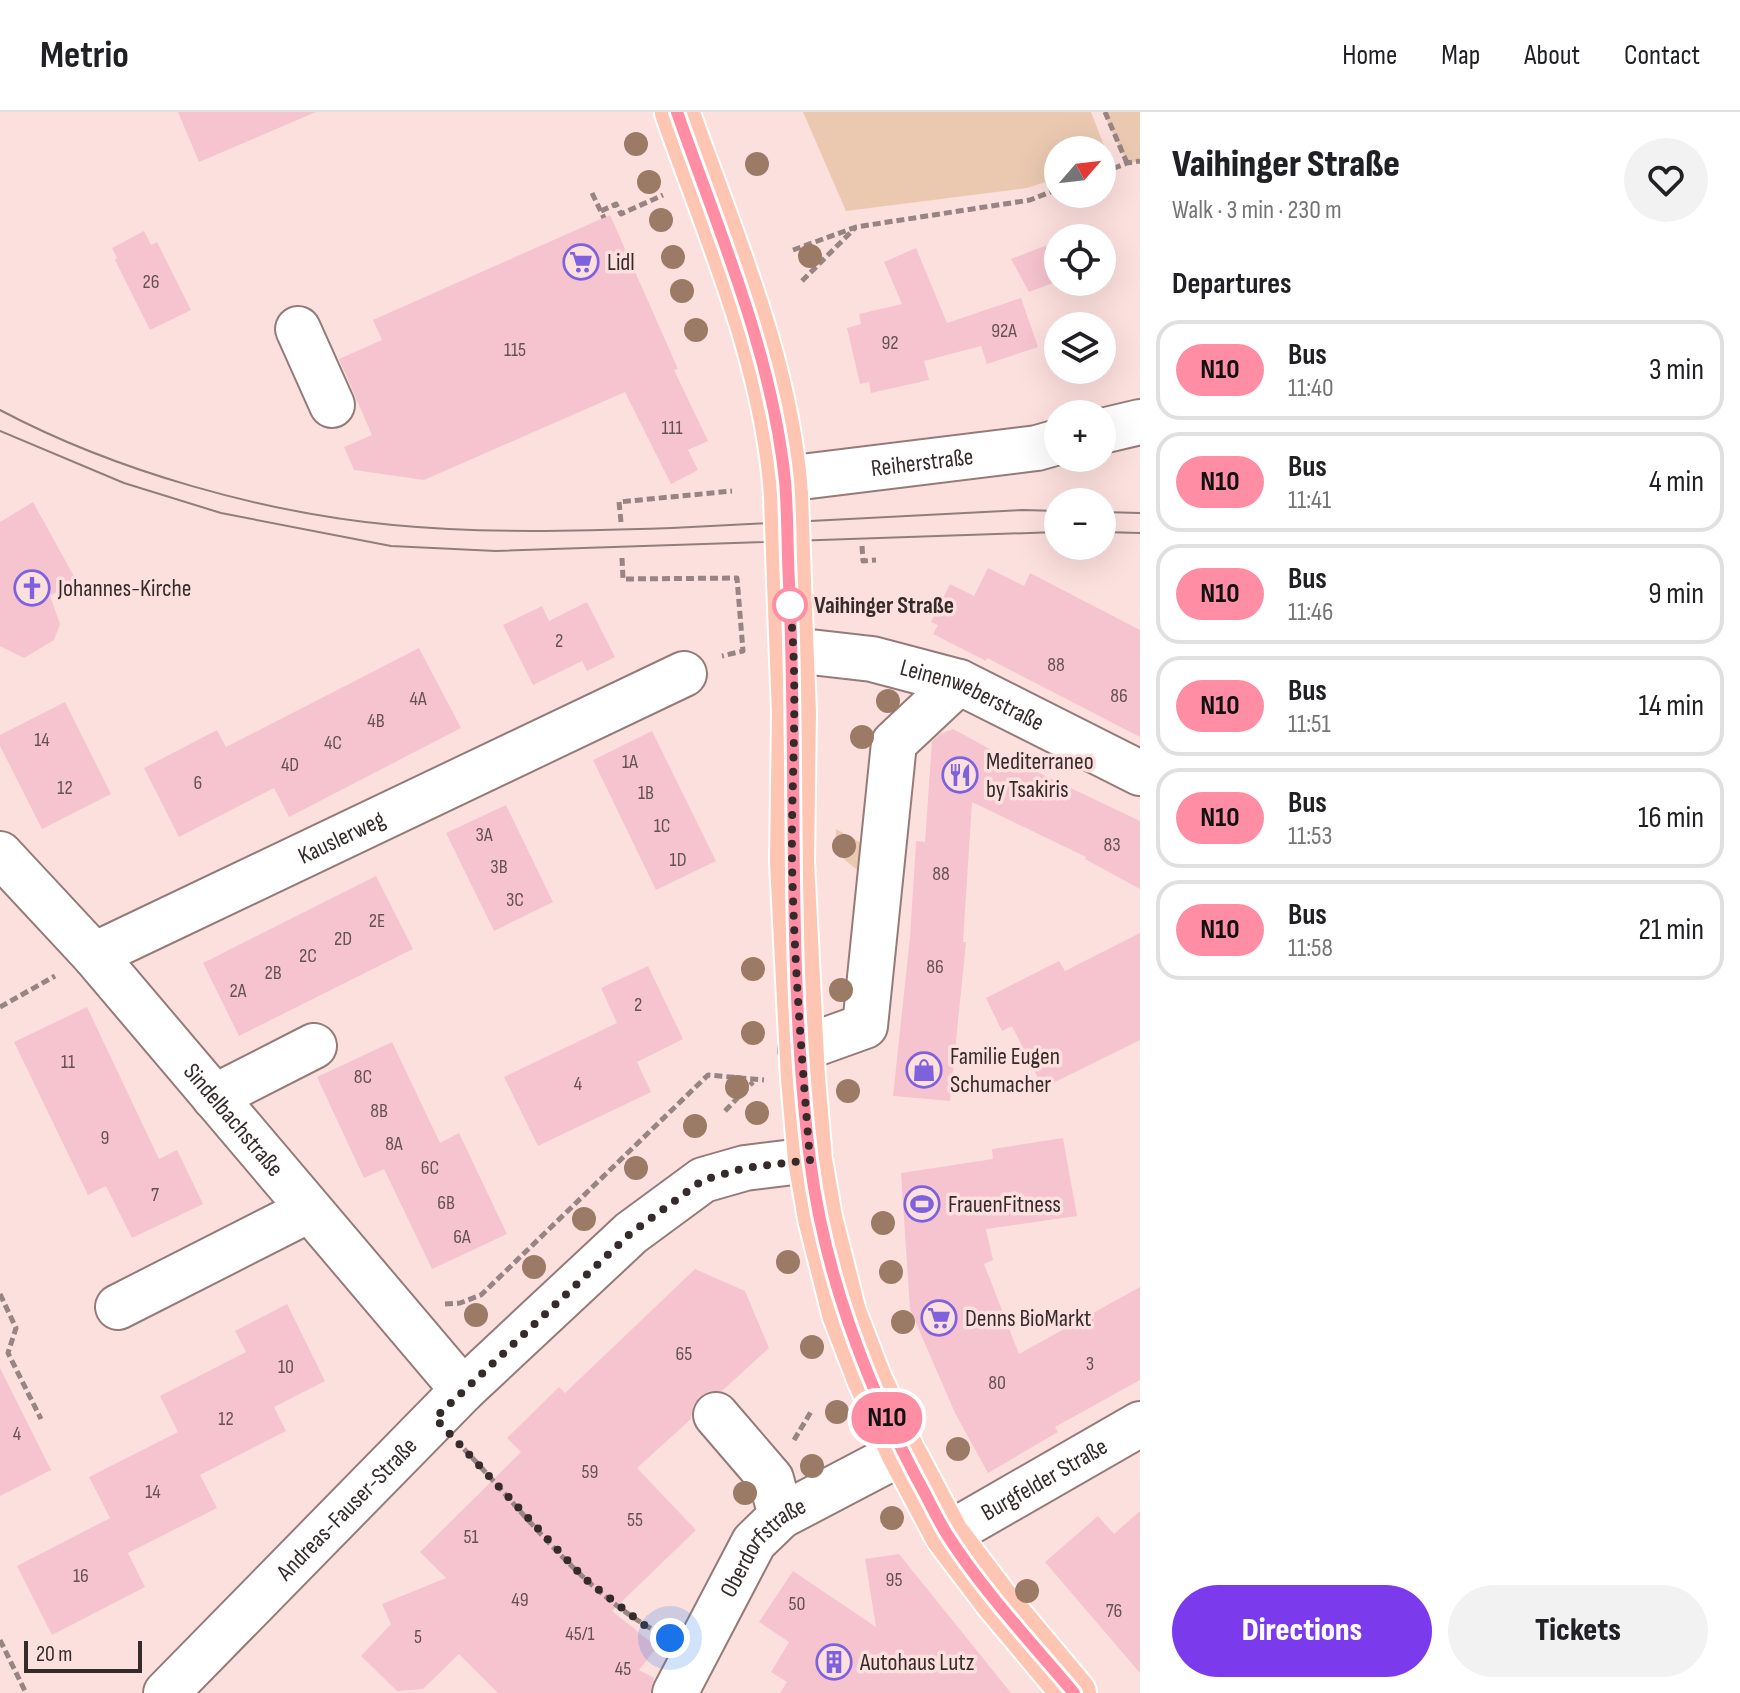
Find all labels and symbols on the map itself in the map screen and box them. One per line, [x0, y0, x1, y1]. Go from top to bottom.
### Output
north arrow [1044, 136, 1116, 208]
supermarket icon: Lidl [562, 243, 600, 281]
place label: Lidl [607, 248, 635, 277]
house number: 26 [143, 270, 160, 294]
house number: 92A [991, 319, 1017, 343]
house number: 92 [881, 331, 899, 355]
house number: 115 [504, 338, 526, 362]
house number: 111 [662, 416, 683, 440]
street label: Reiherstraße [869, 441, 975, 483]
church icon: Johannes-Kirche [13, 569, 51, 607]
place label: Johannes-Kirche [57, 574, 191, 603]
marker: Vaihinger Straße [773, 588, 807, 622]
place label: Vaihinger Straße [814, 591, 954, 620]
house number: 2 [555, 629, 563, 653]
street label: Leinenweberstraße [897, 653, 1049, 737]
house number: 88 [1047, 653, 1065, 677]
house number: 86 [1110, 684, 1128, 708]
house number: 4A [410, 687, 427, 711]
house number: 4B [367, 709, 385, 733]
house number: 14 [34, 728, 50, 752]
house number: 4C [324, 731, 342, 755]
place label: Mediterraneo by Tsakiris [986, 747, 1094, 804]
house number: 1A [622, 750, 638, 774]
house number: 4D [281, 753, 299, 777]
restaurant icon: Mediterraneo by Tsakiris [941, 756, 979, 794]
house number: 6 [194, 771, 202, 795]
house number: 12 [57, 776, 73, 800]
house number: 1B [638, 781, 654, 805]
street label: Kauslerweg [293, 804, 389, 870]
house number: 1C [654, 814, 670, 838]
house number: 3A [476, 823, 493, 847]
house number: 83 [1103, 833, 1121, 857]
house number: 1D [670, 848, 686, 872]
house number: 3B [490, 855, 508, 879]
house number: 88 [932, 862, 950, 886]
house number: 3C [506, 888, 524, 912]
house number: 2E [369, 909, 385, 933]
house number: 2D [334, 927, 352, 951]
house number: 2C [299, 944, 317, 968]
house number: 86 [926, 955, 944, 979]
house number: 2B [264, 961, 282, 985]
house number: 2A [230, 979, 247, 1003]
house number: 2 [634, 993, 642, 1017]
place label: Familie Eugen Schumacher [950, 1042, 1060, 1099]
house number: 11 [61, 1050, 75, 1074]
shop icon: Familie Eugen Schumacher [905, 1051, 943, 1089]
street label: Sindelbachstraße [177, 1057, 290, 1182]
house number: 8C [354, 1065, 372, 1089]
house number: 4 [574, 1072, 582, 1096]
house number: 8B [370, 1099, 388, 1123]
house number: 9 [101, 1126, 109, 1150]
house number: 8A [385, 1132, 403, 1156]
house number: 6C [421, 1156, 439, 1180]
house number: 7 [151, 1183, 159, 1207]
sports icon: FrauenFitness [903, 1185, 941, 1223]
place label: FrauenFitness [948, 1190, 1061, 1219]
house number: 6B [437, 1191, 455, 1215]
house number: 6A [453, 1225, 471, 1249]
supermarket icon: Denns BioMarkt [920, 1299, 958, 1337]
place label: Denns BioMarkt [965, 1304, 1091, 1333]
house number: 65 [676, 1342, 692, 1366]
house number: 3 [1086, 1352, 1094, 1376]
house number: 10 [278, 1355, 294, 1379]
house number: 80 [988, 1371, 1006, 1395]
line badge: N10 [841, 1392, 933, 1444]
house number: 12 [218, 1407, 234, 1431]
house number: 4 [13, 1422, 21, 1446]
street label: Andreas-Fauser-Straße [270, 1431, 423, 1587]
street label: Burgfelder Straße [976, 1432, 1112, 1527]
house number: 59 [582, 1460, 598, 1484]
house number: 14 [145, 1480, 161, 1504]
street label: Oberdorfstraße [713, 1491, 811, 1602]
house number: 55 [627, 1508, 643, 1532]
house number: 51 [463, 1525, 479, 1549]
house number: 16 [73, 1564, 89, 1588]
house number: 95 [886, 1568, 902, 1592]
house number: 49 [511, 1588, 529, 1612]
house number: 50 [789, 1592, 805, 1616]
house number: 76 [1106, 1599, 1122, 1623]
your location [650, 1618, 690, 1658]
house number: 45/1 [565, 1622, 595, 1646]
house number: 5 [414, 1625, 422, 1649]
scale bar [24, 1637, 142, 1673]
building icon: Autohaus Lutz [815, 1643, 853, 1681]
place label: Autohaus Lutz [859, 1648, 975, 1677]
house number: 45 [615, 1657, 631, 1681]

